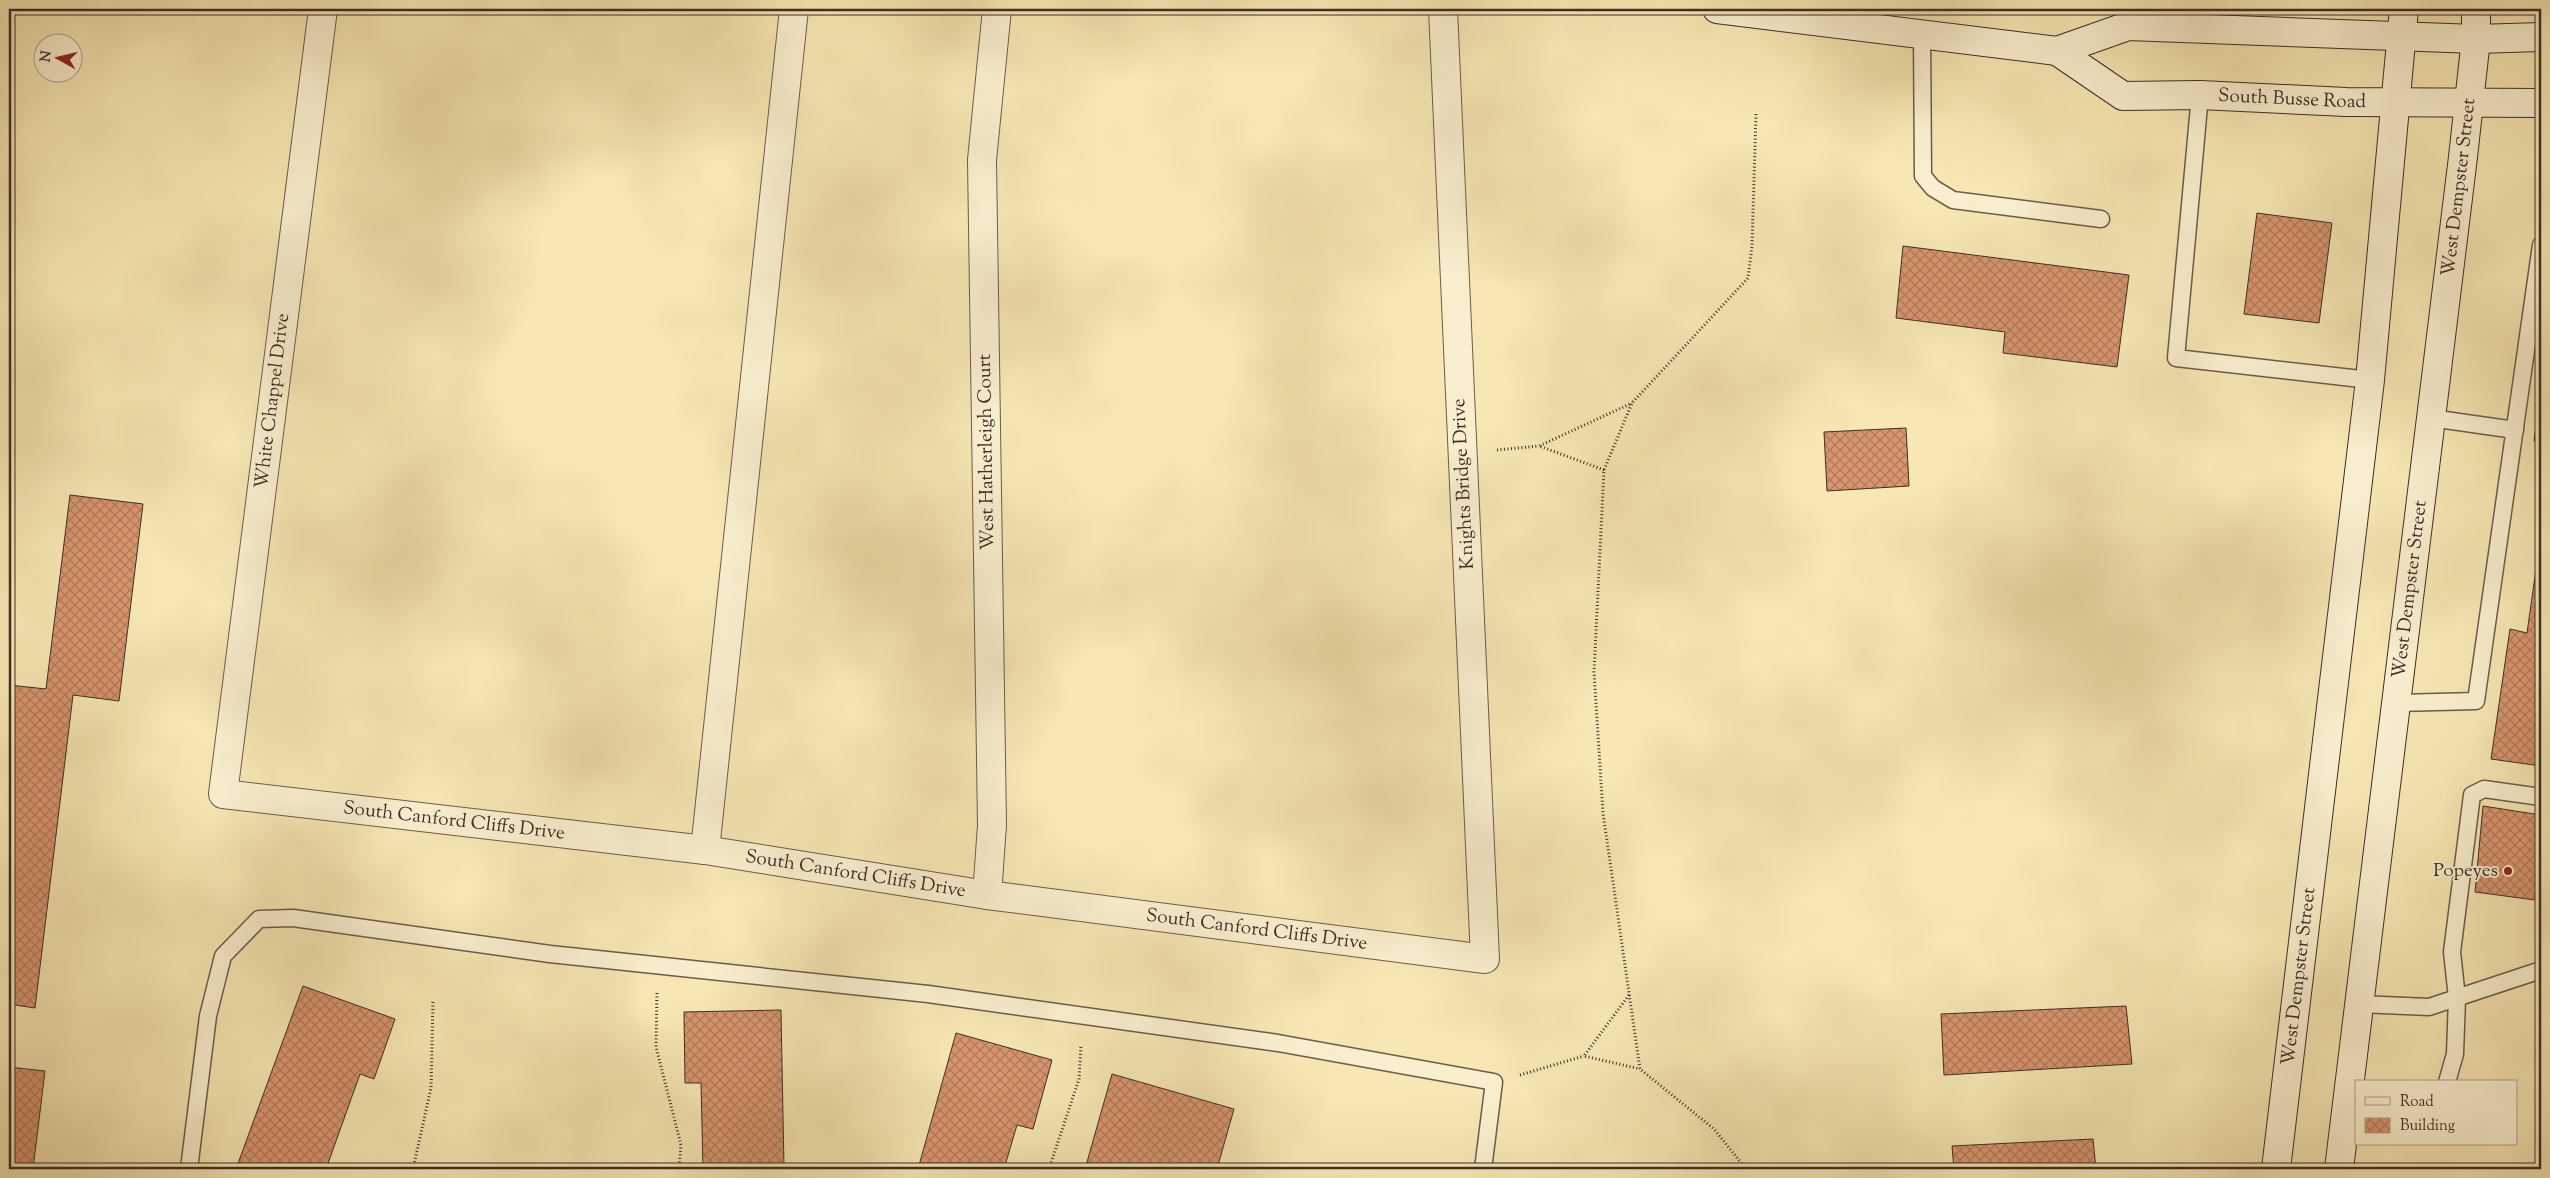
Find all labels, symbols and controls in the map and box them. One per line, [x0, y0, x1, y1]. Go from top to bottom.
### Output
north arrow [32, 32, 82, 82]
text: N [36, 50, 58, 63]
street label: South Busse Road [2217, 82, 2366, 116]
street label: West Dempster Street [2435, 96, 2483, 278]
street label: White Chappel Drive [249, 312, 297, 490]
street label: West Hatherleigh Court [972, 353, 1002, 550]
street label: Knights Bridge Drive [1446, 398, 1482, 570]
street label: West Dempster Street [2386, 498, 2434, 680]
street label: South Canford Cliffs Drive [342, 795, 567, 847]
street label: South Canford Cliffs Drive [743, 843, 968, 905]
place label: Popeyes [2433, 858, 2498, 885]
marker: Popeyes [2502, 865, 2514, 877]
street label: West Dempster Street [2275, 885, 2323, 1067]
street label: South Canford Cliffs Drive [1144, 902, 1369, 957]
legend [2355, 1080, 2518, 1146]
text: Road [2400, 1092, 2434, 1113]
text: Building [2400, 1116, 2455, 1137]

